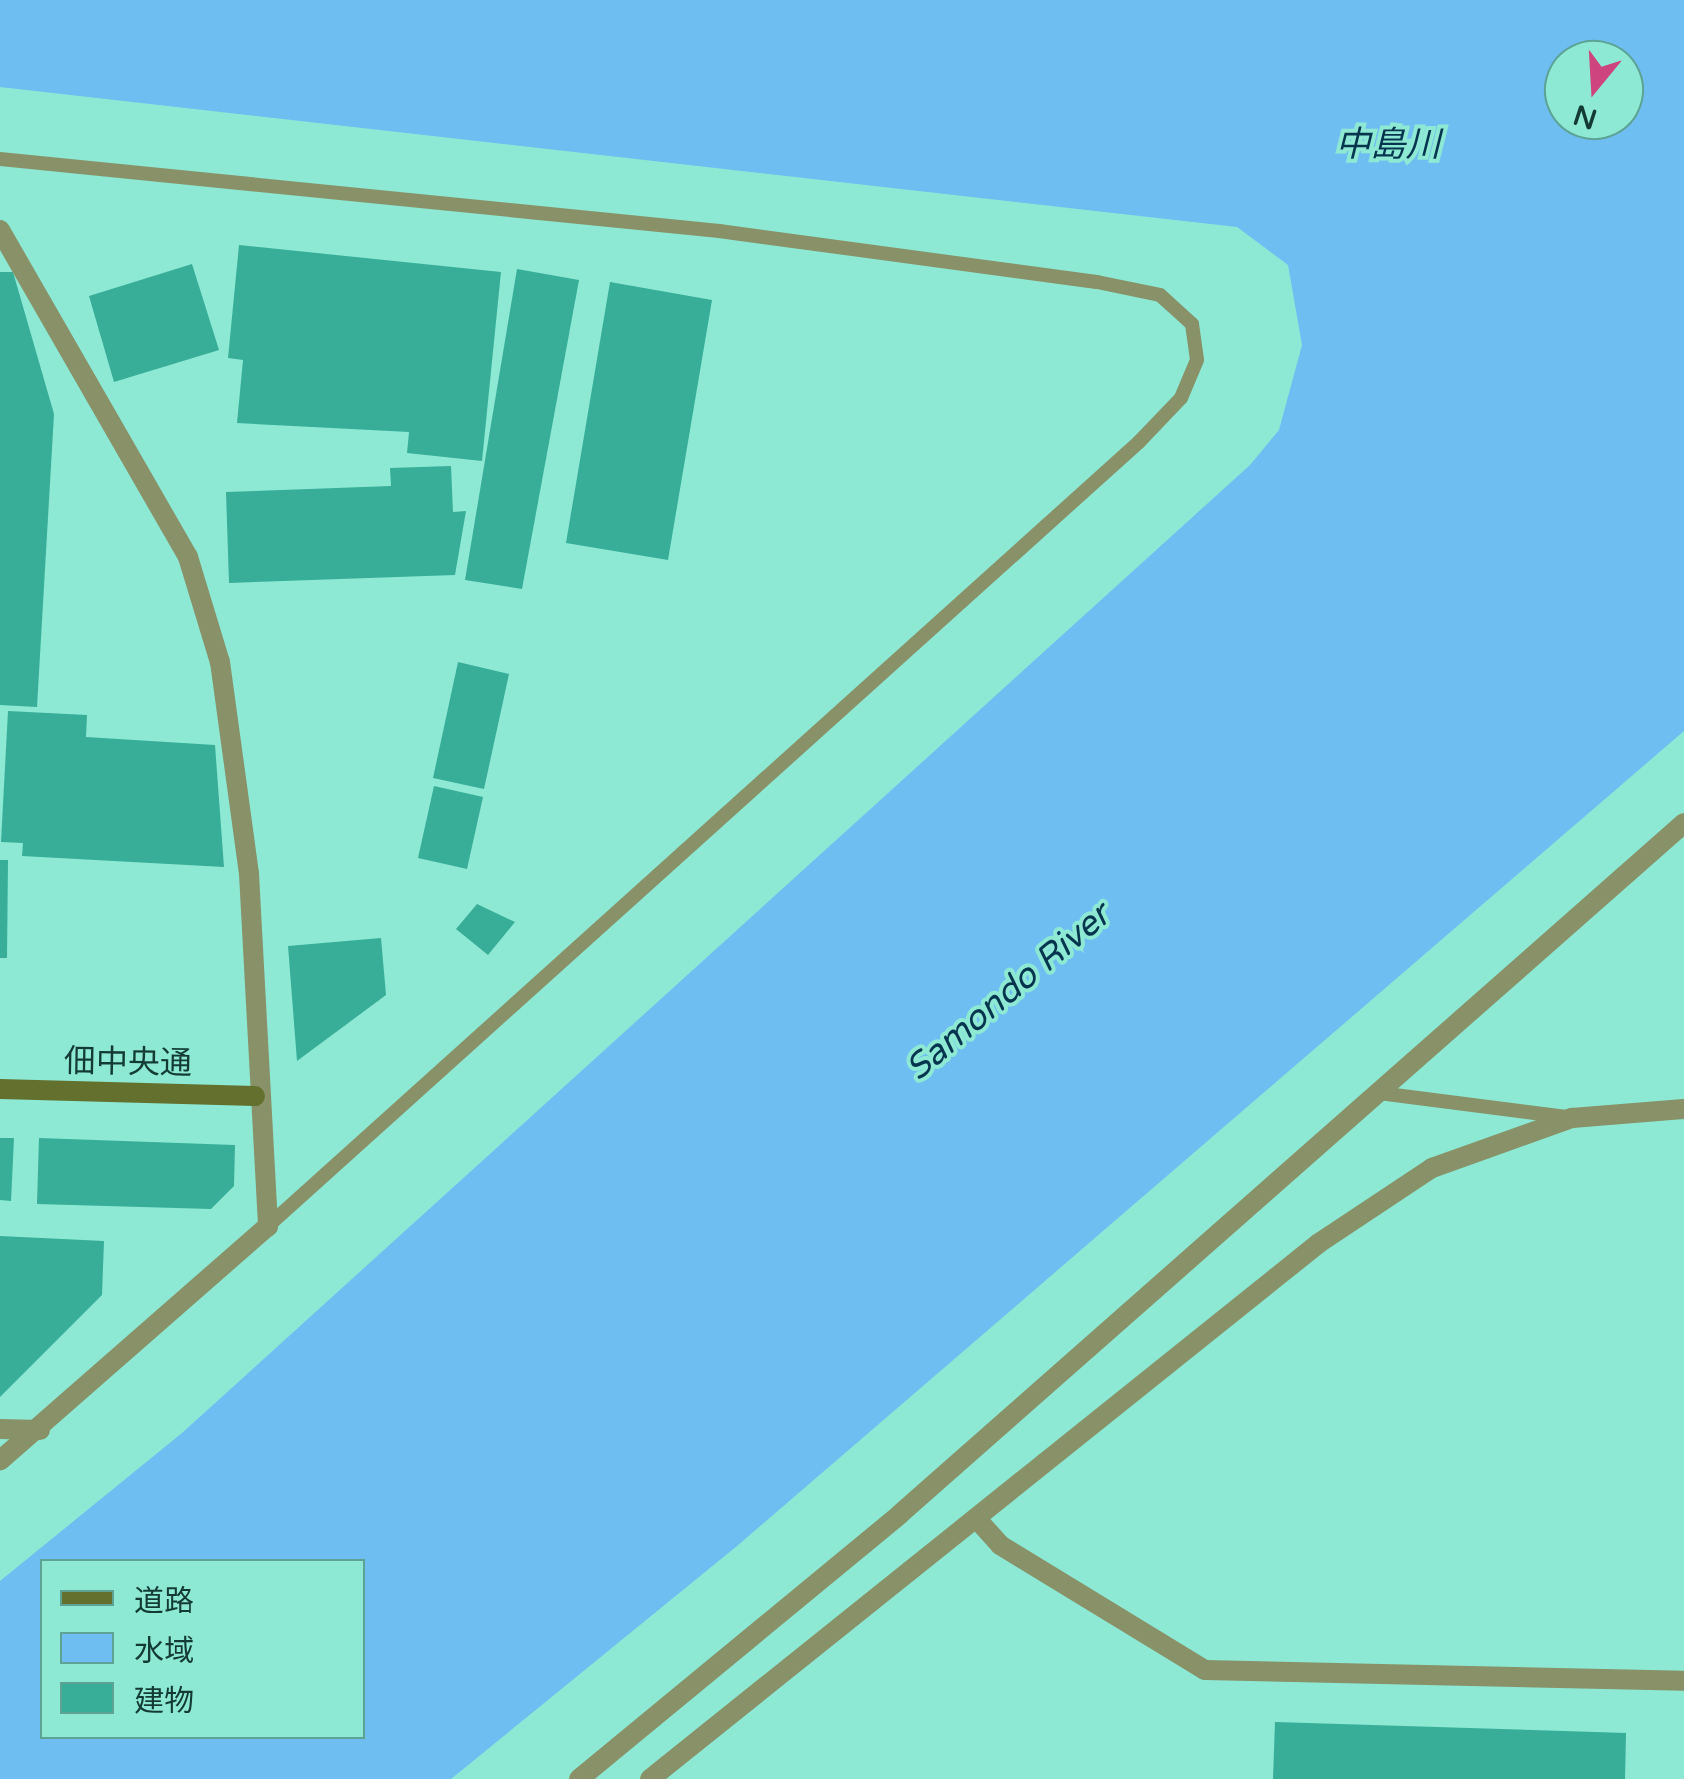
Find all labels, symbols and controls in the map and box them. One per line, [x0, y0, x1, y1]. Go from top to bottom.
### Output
north arrow [1544, 40, 1644, 140]
text: N [1569, 97, 1601, 136]
water label: 中島川 [1336, 124, 1440, 166]
water label: Samondo River [897, 894, 1119, 1090]
street label: 佃中央通 [64, 1043, 192, 1083]
legend [40, 1559, 365, 1739]
text: 道路 [134, 1583, 194, 1620]
text: 水域 [134, 1633, 194, 1670]
text: 建物 [134, 1683, 194, 1720]

